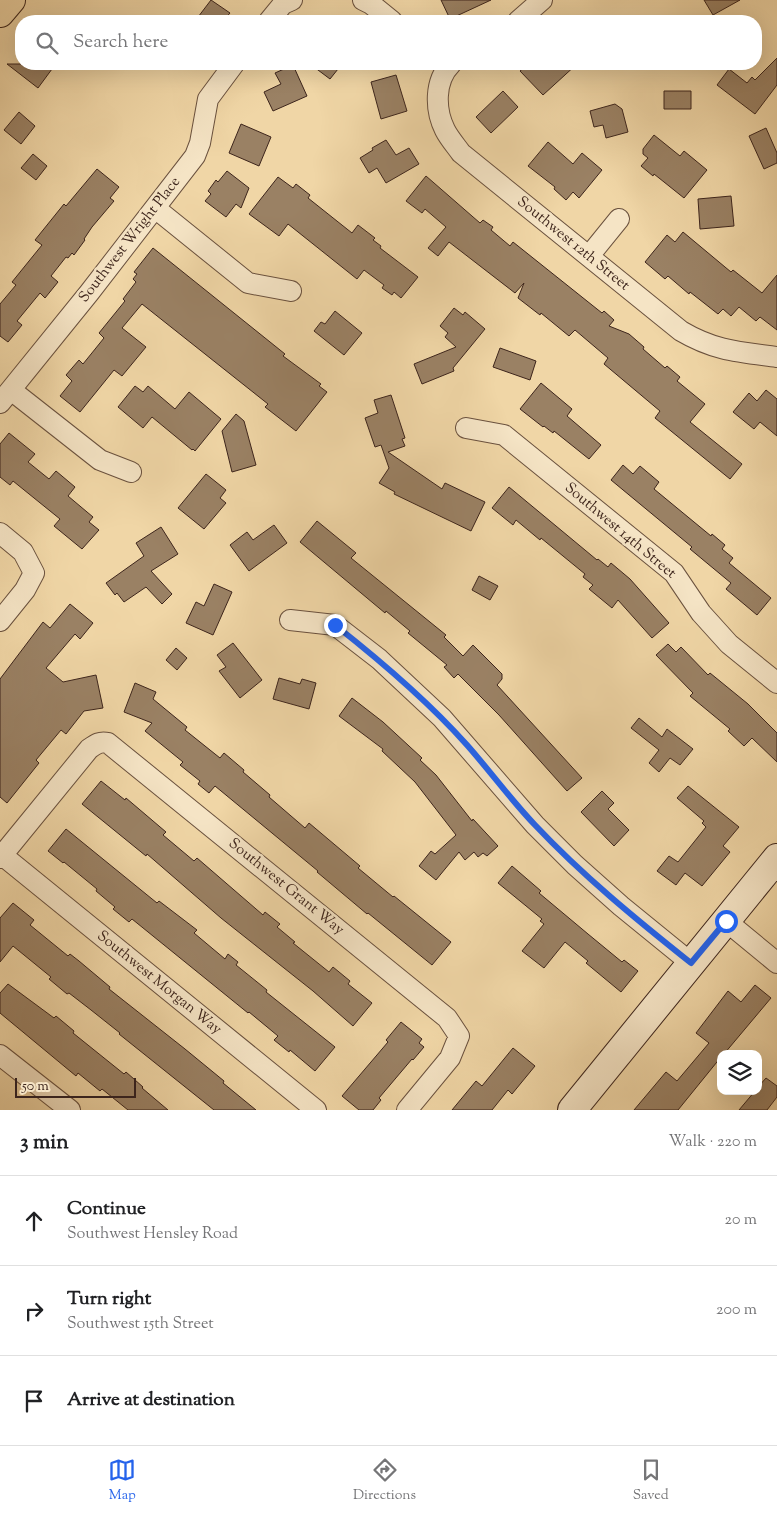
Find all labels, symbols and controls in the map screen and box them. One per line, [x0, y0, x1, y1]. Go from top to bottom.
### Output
search box [15, 15, 762, 70]
icon: search [33, 29, 61, 57]
text: Search here [73, 29, 168, 56]
street label: Southwest Wright Place [74, 173, 186, 307]
street label: Southwest 12th Street [512, 192, 634, 296]
street label: Southwest 14th Street [560, 478, 680, 584]
route end [324, 614, 347, 637]
street label: Southwest Grant Way [224, 834, 349, 941]
route start [715, 910, 738, 933]
street label: Southwest Morgan Way [92, 926, 226, 1040]
map controls [717, 1050, 762, 1095]
button: layers [717, 1050, 762, 1095]
scale bar [15, 1075, 136, 1098]
text: 50 m [22, 1077, 49, 1097]
text: 3 min [20, 1128, 69, 1158]
text: Walk · 220 m [669, 1131, 757, 1154]
text: Continue [67, 1196, 146, 1223]
icon: ahead [20, 1207, 48, 1235]
text: 20 m [724, 1209, 757, 1232]
text: Southwest Hensley Road [67, 1223, 238, 1246]
text: Turn right [67, 1286, 151, 1313]
icon: right [20, 1297, 48, 1325]
text: 200 m [716, 1299, 757, 1322]
text: Southwest 15th Street [67, 1313, 214, 1336]
icon: arrive [20, 1387, 48, 1415]
text: Arrive at destination [67, 1387, 235, 1414]
tab: Map [108, 1456, 136, 1506]
tab: Directions [353, 1456, 416, 1506]
tab: Saved [633, 1456, 669, 1506]

